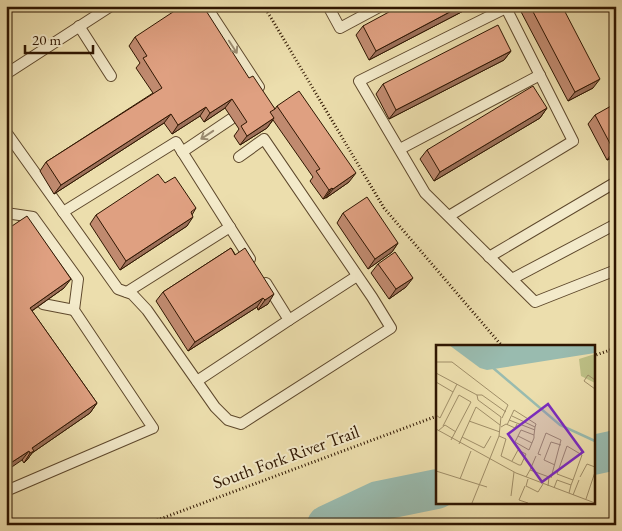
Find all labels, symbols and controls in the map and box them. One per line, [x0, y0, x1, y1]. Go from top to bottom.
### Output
scale bar [25, 22, 92, 54]
text: 20 m [32, 30, 61, 49]
one-way arrow [228, 40, 239, 54]
one-way arrow [200, 130, 214, 140]
inset map [436, 345, 594, 504]
street label: South Fork River Trail [209, 419, 362, 494]

